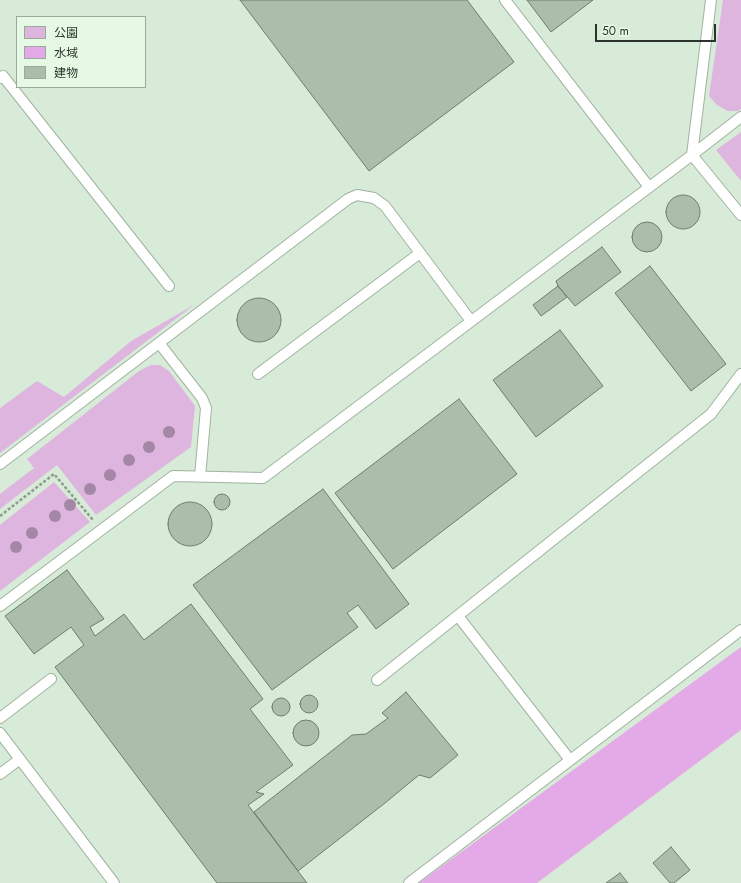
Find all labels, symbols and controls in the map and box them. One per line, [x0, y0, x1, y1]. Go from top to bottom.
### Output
legend [16, 16, 146, 88]
scale bar [597, 16, 718, 42]
text: 50 m [602, 22, 629, 40]
text: 公園 [54, 24, 78, 42]
text: 水域 [54, 44, 78, 62]
text: 建物 [54, 64, 78, 82]

